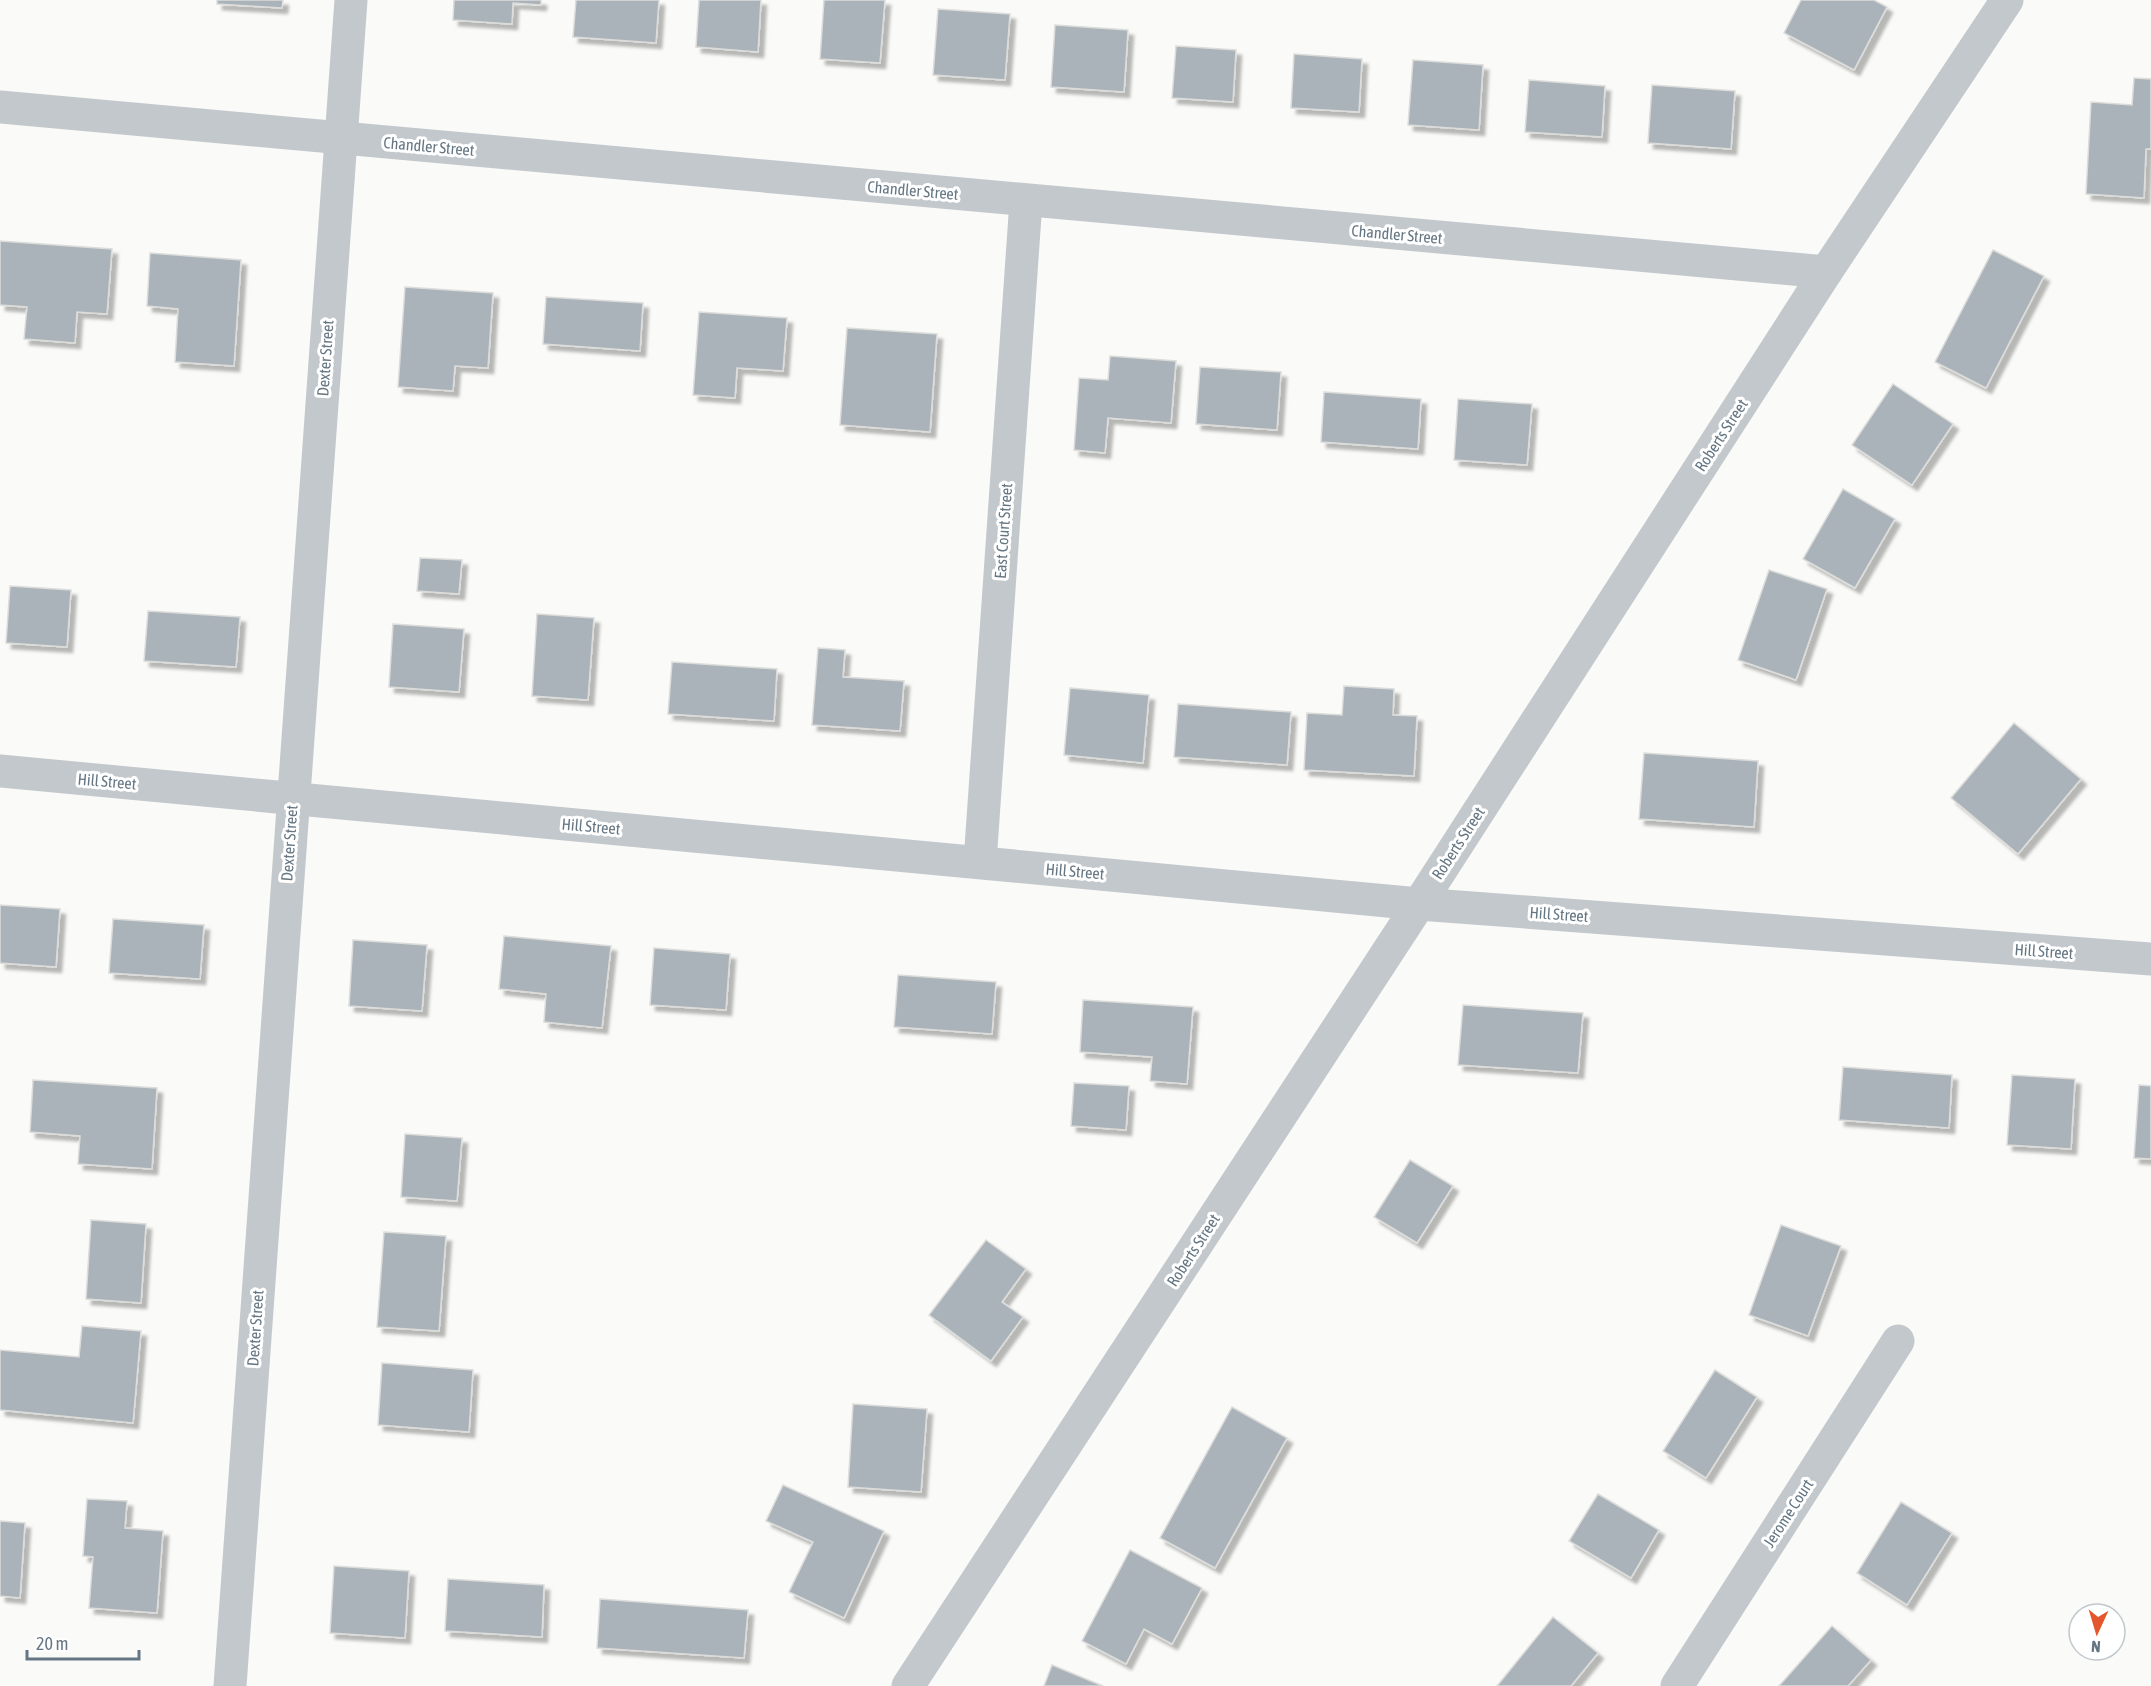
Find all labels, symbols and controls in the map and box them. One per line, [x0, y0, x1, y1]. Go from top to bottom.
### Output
street label: Chandler Street [383, 133, 476, 159]
street label: Chandler Street [867, 177, 960, 203]
street label: Chandler Street [1351, 221, 1444, 247]
street label: Dexter Street [313, 319, 337, 397]
street label: Roberts Street [1691, 395, 1751, 474]
street label: East Court Street [991, 482, 1015, 579]
street label: Hill Street [77, 769, 137, 793]
street label: Roberts Street [1428, 803, 1488, 882]
street label: Dexter Street [277, 804, 301, 882]
street label: Hill Street [561, 814, 621, 838]
street label: Hill Street [1045, 859, 1105, 883]
street label: Hill Street [1529, 903, 1589, 925]
street label: Hill Street [2014, 940, 2074, 962]
street label: Roberts Street [1163, 1210, 1223, 1289]
street label: Dexter Street [243, 1289, 267, 1367]
street label: Jerome Court [1759, 1475, 1817, 1550]
north arrow [2067, 1602, 2127, 1662]
scale bar [27, 1623, 140, 1661]
text: 20 m [36, 1633, 68, 1654]
text: N [2091, 1638, 2101, 1656]

